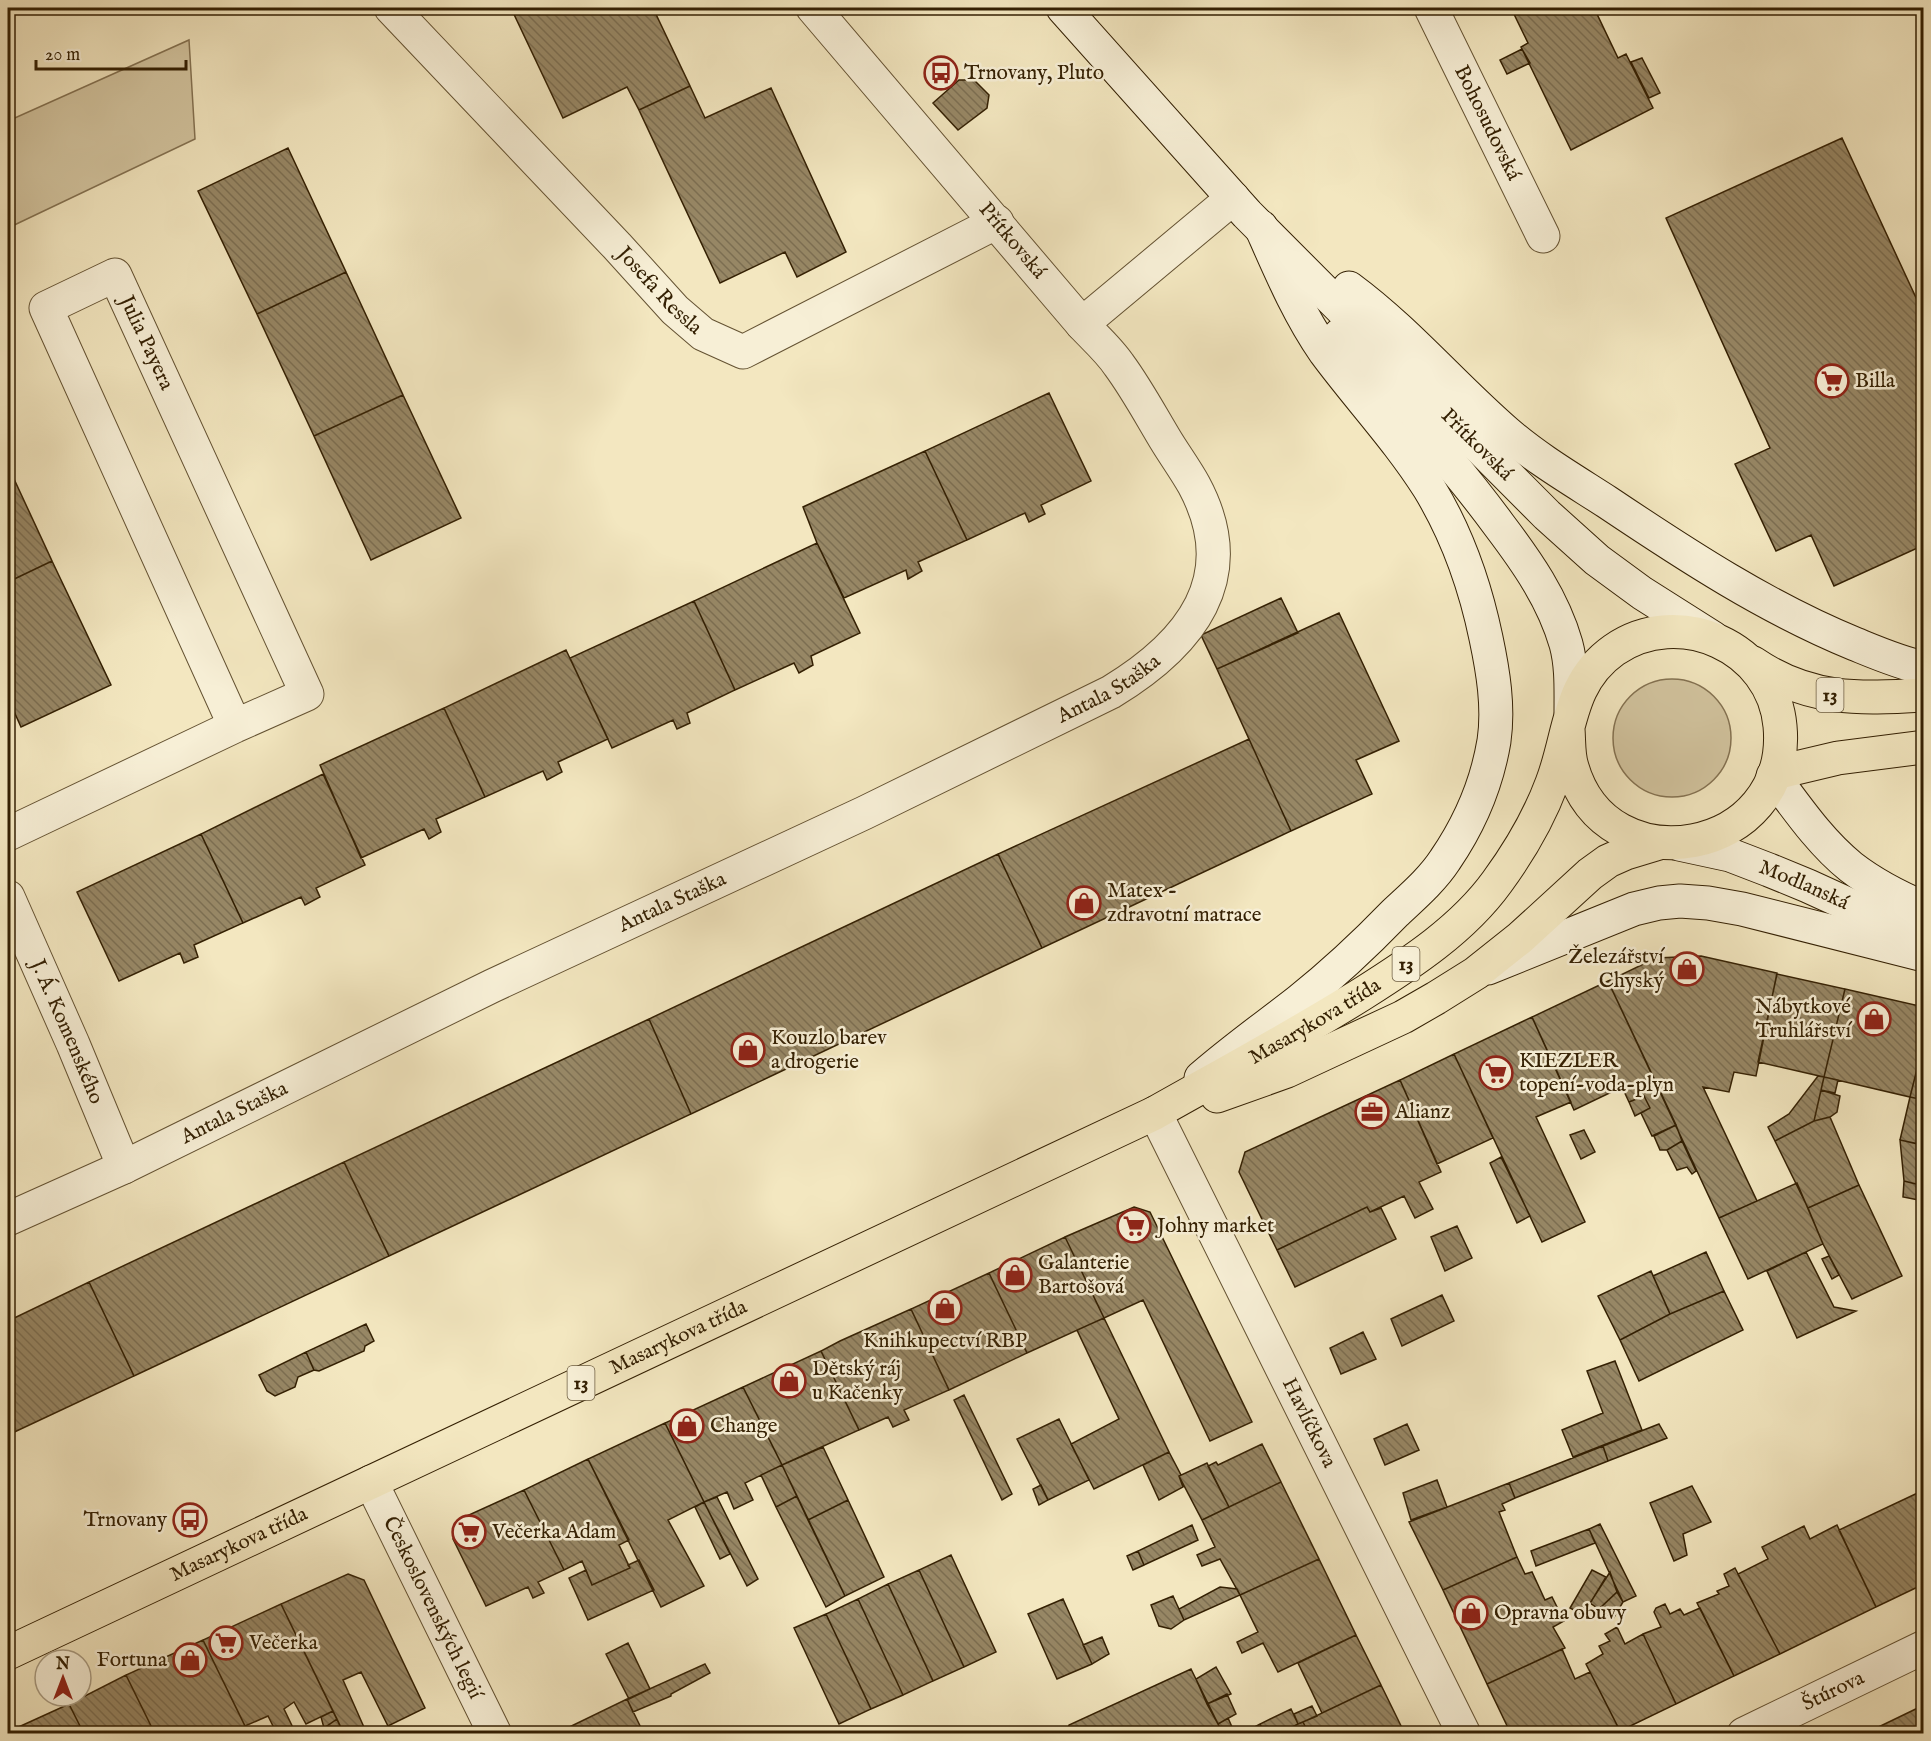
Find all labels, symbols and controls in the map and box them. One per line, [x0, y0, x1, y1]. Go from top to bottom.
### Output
scale bar [36, 33, 186, 71]
text: 20 m [45, 44, 80, 67]
bus stop icon: Trnovany, Pluto [923, 55, 959, 91]
place label: Trnovany, Pluto [964, 60, 1104, 87]
street label: Bohosudovská [1448, 61, 1528, 186]
street label: Přítkovská [972, 197, 1052, 286]
street label: Josefa Ressla [609, 239, 709, 342]
street label: Julia Payera [112, 290, 180, 395]
supermarket icon: Billa [1814, 363, 1850, 399]
place label: Billa [1855, 368, 1896, 395]
street label: Přítkovská [1435, 403, 1520, 487]
street label: Antala Staška [1052, 648, 1167, 730]
road number: 13 [1816, 678, 1844, 712]
street label: Modlanská [1755, 854, 1854, 917]
street label: Antala Staška [613, 865, 731, 939]
place label: Matex - zdravotní matrace [1107, 878, 1262, 929]
shop icon: Matex - zdravotní matrace [1066, 885, 1102, 921]
place label: Železářství Chyský [1568, 944, 1665, 995]
road number: 13 [1392, 947, 1420, 981]
shop icon: Železářství Chyský [1669, 951, 1705, 987]
street label: J. Á. Komenského [23, 953, 110, 1108]
street label: Masarykova třída [1244, 972, 1387, 1071]
place label: Nábytkové Truhlářství [1755, 994, 1852, 1045]
shop icon: Nábytkové Truhlářství [1856, 1001, 1892, 1037]
place label: Kouzlo barev a drogerie [771, 1025, 887, 1076]
shop icon: Kouzlo barev a drogerie [730, 1032, 766, 1068]
place label: KIEZLER topení-voda-plyn [1519, 1048, 1674, 1099]
supermarket icon: KIEZLER topení-voda-plyn [1478, 1055, 1514, 1091]
street label: Antala Staška [175, 1075, 293, 1151]
office icon: Alianz [1354, 1094, 1390, 1130]
place label: Alianz [1394, 1099, 1451, 1126]
supermarket icon: Johny market [1116, 1208, 1152, 1244]
place label: Johny market [1155, 1213, 1274, 1240]
place label: Galanterie Bartošová [1038, 1250, 1130, 1301]
shop icon: Galanterie Bartošová [997, 1257, 1033, 1293]
shop icon: Knihkupectví RBP [927, 1290, 963, 1326]
street label: Masarykova třída [605, 1293, 752, 1381]
place label: Knihkupectví RBP [863, 1328, 1027, 1355]
place label: Dětský ráj u Kačenky [812, 1356, 904, 1407]
shop icon: Dětský ráj u Kačenky [771, 1363, 807, 1399]
road number: 13 [568, 1366, 594, 1400]
street label: Havlíčkova [1275, 1373, 1343, 1473]
shop icon: Change [669, 1408, 705, 1444]
place label: Change [710, 1413, 778, 1440]
street label: Masarykova třída [166, 1500, 313, 1588]
bus stop icon: Trnovany [172, 1502, 208, 1538]
place label: Trnovany [84, 1507, 168, 1534]
street label: Československých legií [377, 1511, 490, 1705]
supermarket icon: Večerka Adam [451, 1514, 487, 1550]
place label: Večerka Adam [491, 1519, 616, 1546]
shop icon: Opravna obuvy [1453, 1595, 1489, 1631]
place label: Opravna obuvy [1494, 1600, 1627, 1627]
supermarket icon: Večerka [208, 1625, 244, 1661]
place label: Večerka [248, 1630, 319, 1657]
shop icon: Fortuna [172, 1642, 208, 1678]
place label: Fortuna [97, 1647, 168, 1674]
north arrow [33, 1648, 93, 1708]
text: N [55, 1655, 70, 1675]
street label: Štúrova [1797, 1664, 1870, 1717]

